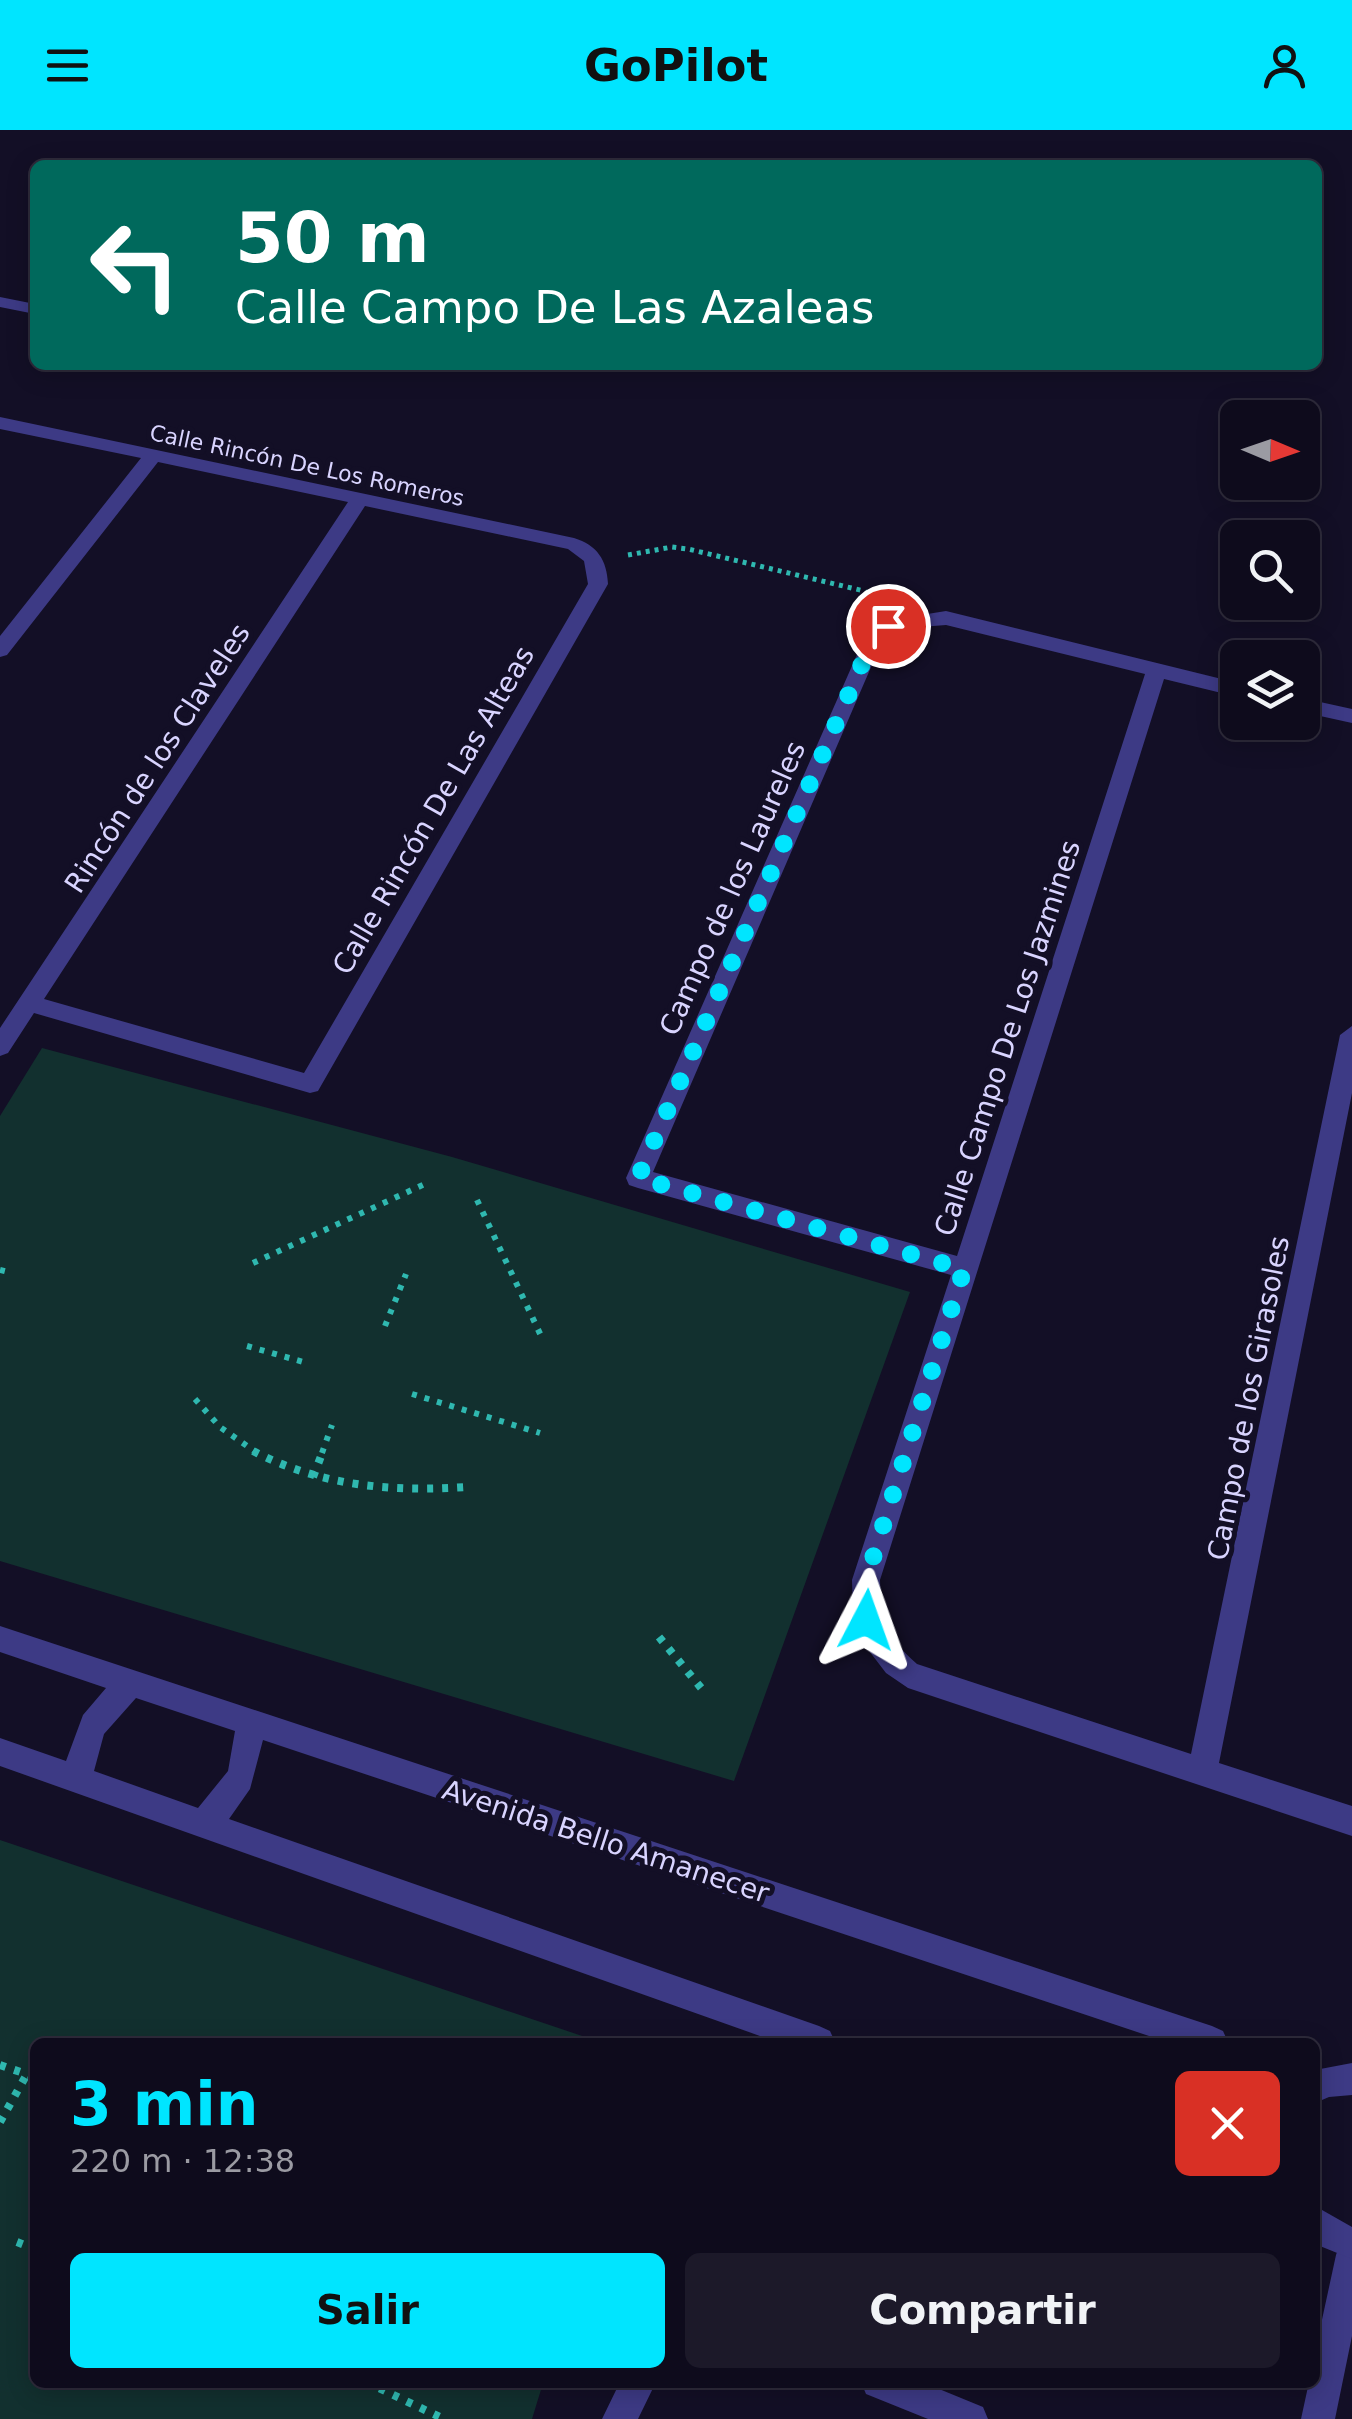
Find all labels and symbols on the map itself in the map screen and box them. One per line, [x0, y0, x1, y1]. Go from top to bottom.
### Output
north arrow [1220, 400, 1320, 500]
street label: Calle Rincón De Los Romeros [147, 420, 466, 511]
pin [846, 584, 931, 669]
street label: Rincón de los Claveles [58, 617, 257, 899]
street label: Calle Rincón De Las Alteas [326, 640, 541, 980]
street label: Campo de los Laureles [653, 736, 812, 1040]
street label: Calle Campo De Los Jazmines [928, 836, 1087, 1240]
street label: Campo de los Girasoles [1201, 1233, 1296, 1563]
position arrow [814, 1568, 918, 1672]
street label: Avenida Bello Amanecer [438, 1773, 774, 1910]

